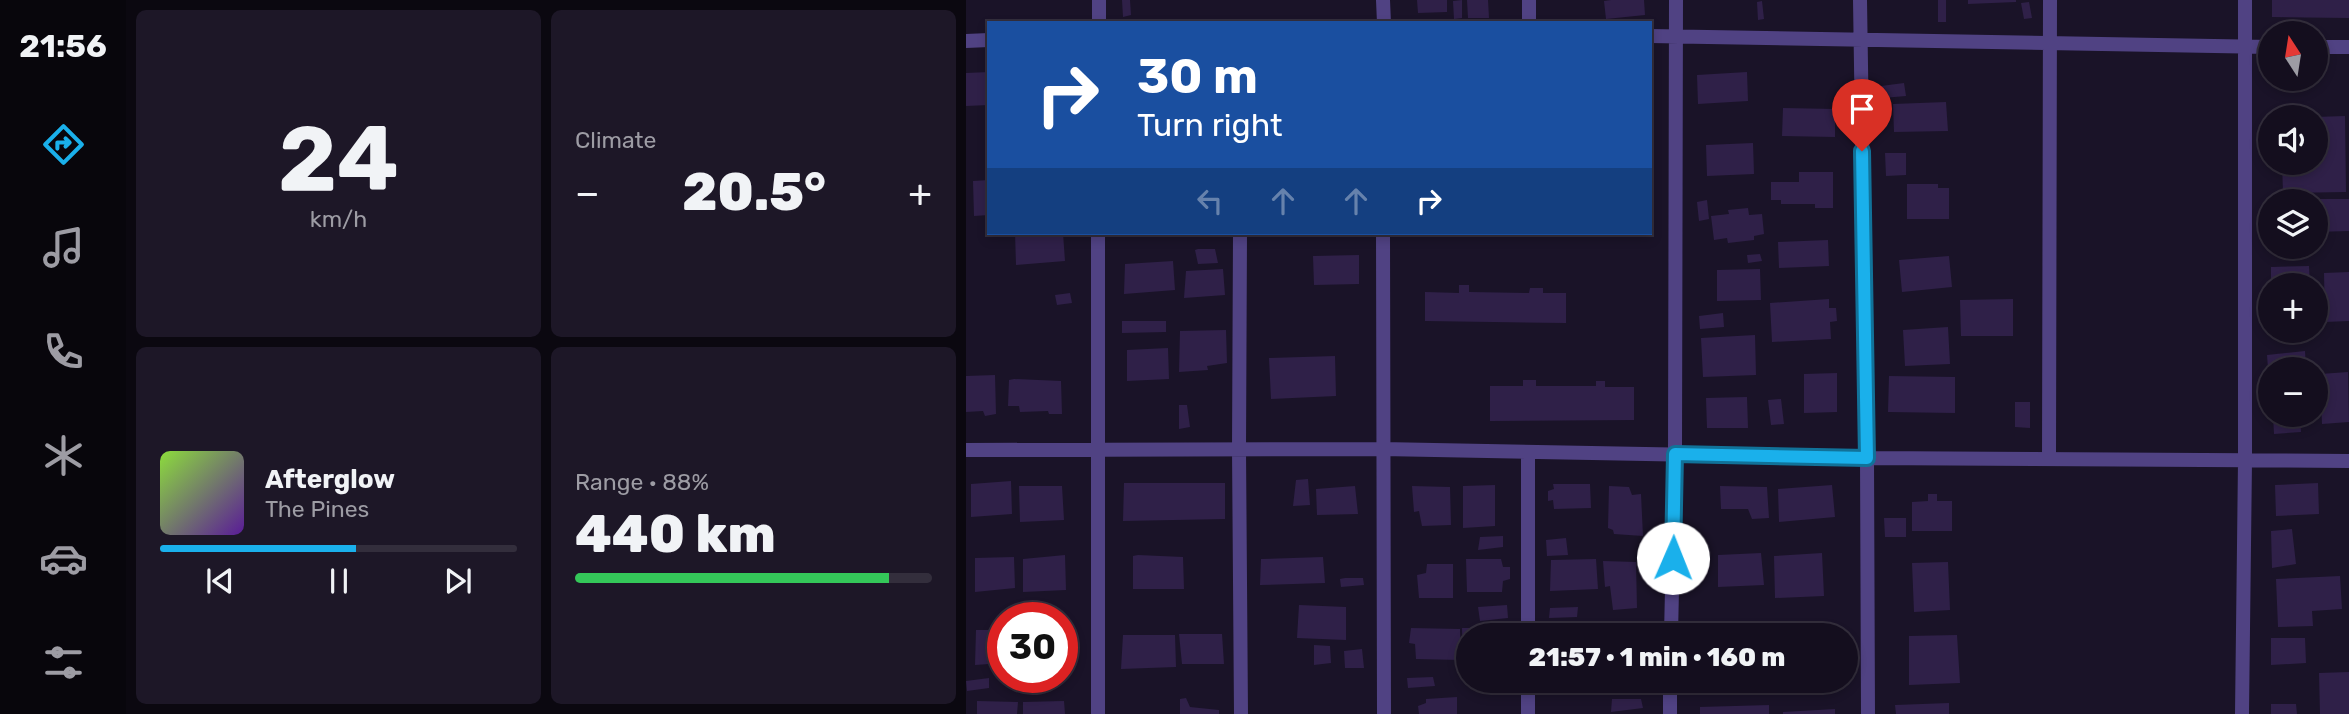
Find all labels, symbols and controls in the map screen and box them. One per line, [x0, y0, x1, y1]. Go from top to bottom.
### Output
north arrow [2258, 21, 2328, 91]
map controls [2258, 21, 2328, 427]
text: 21:56 [19, 27, 107, 65]
text: 30 m [1137, 47, 1258, 105]
icon: right [1022, 49, 1113, 140]
pin [1832, 79, 1892, 151]
icon: arrive [1843, 90, 1881, 128]
text: 24 [278, 105, 399, 213]
button: sound [2258, 105, 2328, 175]
text: Turn right [1137, 106, 1282, 144]
icon: directions [39, 120, 88, 169]
text: Climate [575, 126, 656, 154]
text: 20.5° [682, 161, 826, 223]
text: − [575, 170, 600, 216]
text: + [908, 170, 932, 216]
icon: left [1191, 182, 1229, 220]
icon: ahead [1264, 182, 1302, 220]
icon: ahead [1337, 182, 1375, 220]
icon: right [1410, 182, 1448, 220]
button: layers [2258, 189, 2328, 259]
text: km/h [310, 205, 367, 233]
icon: music [39, 223, 88, 272]
button: + [2258, 273, 2328, 343]
icon: phone [39, 327, 88, 376]
button: − [2258, 357, 2328, 427]
icon: climate [39, 431, 88, 480]
text: Afterglow [265, 464, 395, 495]
text: Range · 88% [575, 468, 709, 496]
text: The Pines [265, 495, 369, 523]
text: 440 km [575, 503, 776, 565]
position arrow [1636, 521, 1710, 595]
icon: car [39, 534, 88, 583]
icon: previous [201, 562, 239, 600]
icon: pause [320, 562, 358, 600]
icon: next [439, 562, 477, 600]
speed limit sign: 30 [987, 602, 1078, 693]
icon: filters [39, 638, 88, 687]
text: 21:57 · 1 min · 160 m [1529, 642, 1785, 673]

